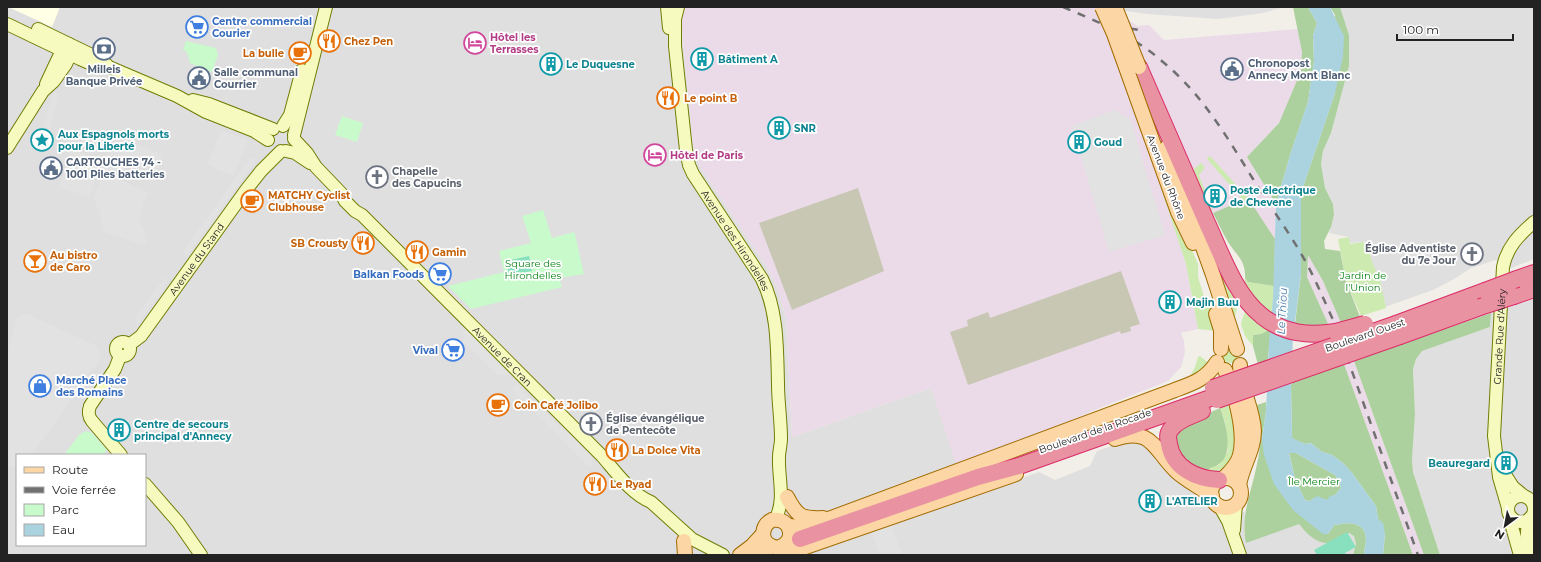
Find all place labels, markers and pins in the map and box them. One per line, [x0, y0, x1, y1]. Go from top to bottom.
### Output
supermarket icon: Centre commercial Courier [184, 14, 210, 40]
place label: Centre commercial Courier [212, 15, 312, 40]
restaurant icon: Chez Pen [316, 28, 342, 54]
hotel icon: Hôtel les Terrasses [462, 30, 488, 56]
place label: Hôtel les Terrasses [490, 31, 539, 56]
place label: Chez Pen [344, 35, 393, 48]
bank icon: Milleis Banque Privée [91, 36, 117, 62]
cafe icon: La bulle [287, 40, 313, 66]
building icon: Bâtiment A [689, 46, 715, 72]
place label: La bulle [243, 47, 284, 60]
building icon: Le Duquesne [538, 51, 564, 77]
place label: Bâtiment A [718, 53, 778, 66]
public building icon: Chronopost Annecy Mont Blanc [1219, 56, 1245, 82]
place label: Chronopost Annecy Mont Blanc [1247, 57, 1351, 82]
place label: Le Duquesne [566, 58, 635, 71]
place label: Milleis Banque Privée [66, 63, 142, 88]
public building icon: Salle communal Courrier [186, 65, 212, 91]
place label: Salle communal Courrier [214, 66, 298, 91]
restaurant icon: Le point B [655, 85, 681, 111]
place label: Le point B [684, 92, 738, 105]
building icon: SNR [766, 115, 792, 141]
place label: SNR [794, 122, 816, 135]
place icon: Aux Espagnols morts pour la Liberté [29, 127, 55, 153]
place label: Aux Espagnols morts pour la Liberté [57, 128, 170, 153]
building icon: Goud [1066, 129, 1092, 155]
place label: Goud [1094, 136, 1122, 149]
hotel icon: Hôtel de Paris [642, 142, 668, 168]
place label: Hôtel de Paris [670, 149, 744, 162]
public building icon: CARTOUCHES 74 - 1001 Piles batteries [38, 155, 64, 181]
place label: CARTOUCHES 74 - 1001 Piles batteries [66, 156, 165, 181]
church icon: Chapelle des Capucins [364, 164, 390, 190]
place label: Chapelle des Capucins [392, 165, 462, 190]
building icon: Poste électrique de Chevene [1202, 183, 1228, 209]
place label: Poste électrique de Chevene [1230, 184, 1316, 209]
cafe icon: MATCHY Cyclist Clubhouse [239, 188, 265, 214]
place label: MATCHY Cyclist Clubhouse [268, 189, 351, 214]
restaurant icon: SB Crousty [350, 230, 376, 256]
place label: SB Crousty [291, 237, 349, 250]
restaurant icon: Gamin [404, 239, 430, 265]
church icon: Église Adventiste du 7e Jour [1459, 241, 1485, 267]
place label: Église Adventiste du 7e Jour [1365, 242, 1457, 267]
place label: Gamin [432, 246, 466, 259]
bar icon: Au bistro de Caro [22, 248, 48, 274]
place label: Au bistro de Caro [49, 249, 98, 274]
supermarket icon: Balkan Foods [427, 261, 453, 287]
place label: Balkan Foods [353, 268, 425, 281]
building icon: Majin Buu [1157, 289, 1183, 315]
place label: Majin Buu [1186, 296, 1239, 309]
supermarket icon: Vival [440, 337, 466, 363]
place label: Vival [412, 344, 438, 357]
shop icon: Marché Place des Romains [27, 373, 53, 399]
place label: Marché Place des Romains [56, 374, 127, 399]
cafe icon: Coin Café Jolibo [485, 392, 511, 418]
place label: Coin Café Jolibo [514, 399, 599, 412]
church icon: Église évangélique de Pentecôte [578, 411, 604, 437]
place label: Église évangélique de Pentecôte [606, 412, 705, 437]
building icon: Centre de secours principal d'Annecy [106, 417, 132, 443]
place label: Centre de secours principal d'Annecy [134, 418, 232, 443]
restaurant icon: La Dolce Vita [604, 437, 630, 463]
place label: La Dolce Vita [632, 444, 701, 457]
building icon: Beauregard [1493, 450, 1519, 476]
place label: Beauregard [1428, 457, 1490, 470]
restaurant icon: Le Ryad [582, 471, 608, 497]
place label: Le Ryad [610, 478, 651, 491]
building icon: L'ATELIER [1137, 488, 1163, 514]
place label: L'ATELIER [1166, 495, 1218, 508]

